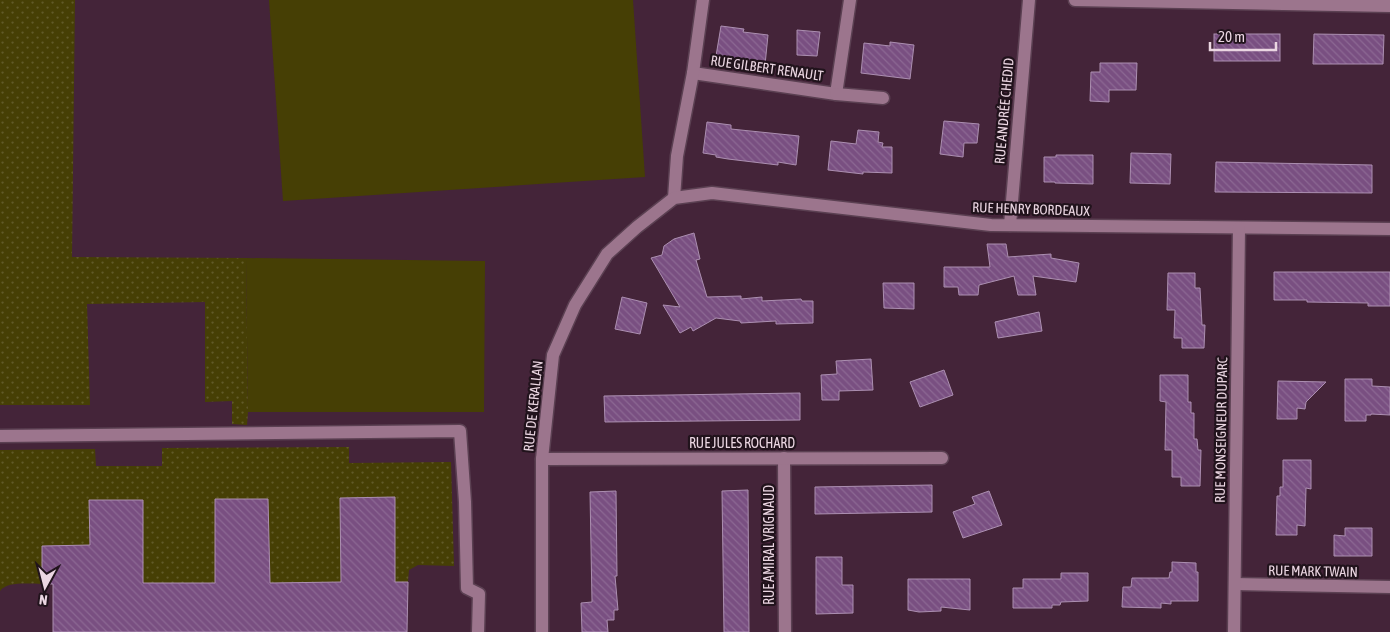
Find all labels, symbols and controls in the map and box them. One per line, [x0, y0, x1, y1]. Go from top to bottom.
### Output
scale bar [1210, 20, 1276, 52]
text: 20 m [1218, 28, 1245, 45]
street label: RUE GILBERT RENAULT [710, 52, 824, 84]
street label: RUE ANDRÉE CHEDID [991, 57, 1017, 165]
street label: RUE HENRY BORDEAUX [972, 199, 1091, 219]
street label: RUE MONSEIGNEUR DUPARC [1212, 356, 1230, 503]
street label: RUE DE KERALLAN [520, 360, 546, 452]
street label: RUE JULES ROCHARD [689, 435, 795, 451]
street label: RUE AMIRAL VRIGNAUD [761, 485, 777, 605]
north arrow [20, 562, 70, 612]
street label: RUE MARK TWAIN [1268, 562, 1358, 580]
text: N [38, 591, 48, 608]

